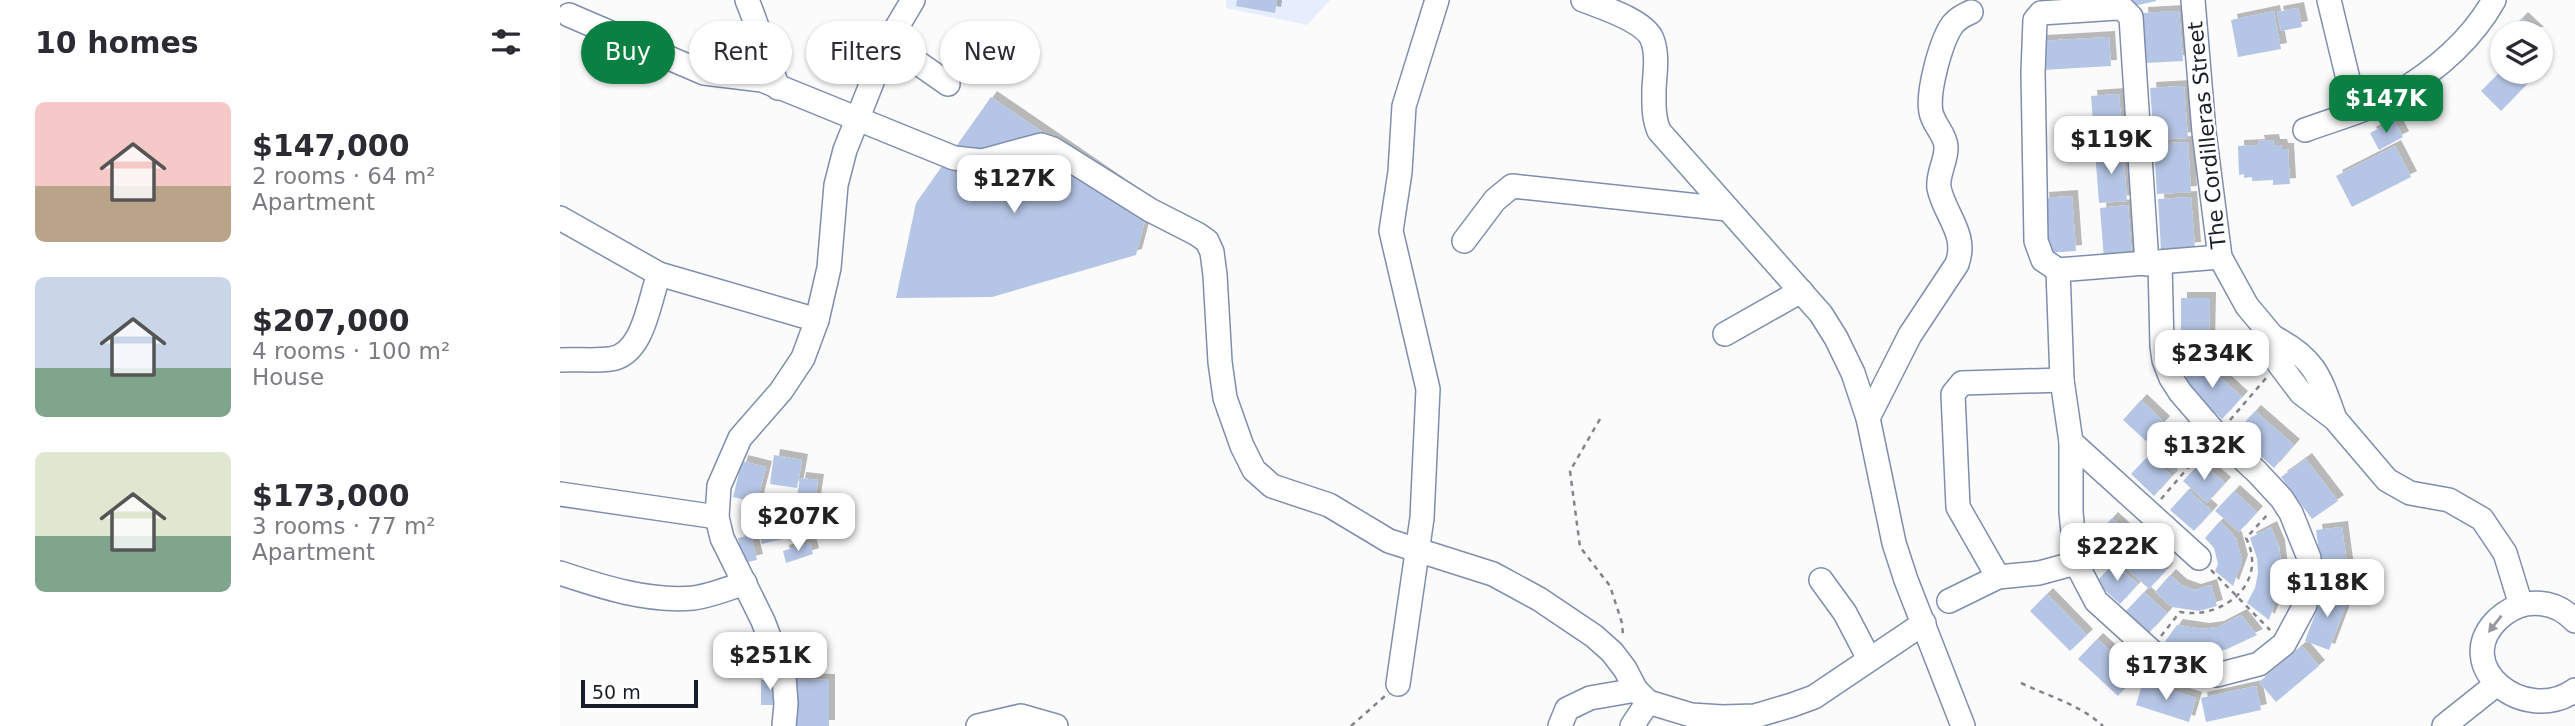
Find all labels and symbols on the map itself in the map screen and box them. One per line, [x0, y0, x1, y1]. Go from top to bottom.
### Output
street label: The Cordilleras Street [2183, 20, 2231, 251]
pin: $147K [2337, 76, 2435, 135]
pin: $119K [2062, 116, 2160, 176]
pin: $127K [965, 156, 1063, 215]
pin: $234K [2163, 330, 2261, 390]
pin: $132K [2155, 422, 2253, 482]
pin: $207K [749, 494, 847, 553]
pin: $222K [2068, 524, 2166, 583]
pin: $118K [2278, 560, 2376, 619]
one-way arrow [2488, 615, 2503, 633]
pin: $251K [721, 632, 819, 692]
pin: $173K [2117, 642, 2215, 702]
scale bar [581, 677, 698, 709]

